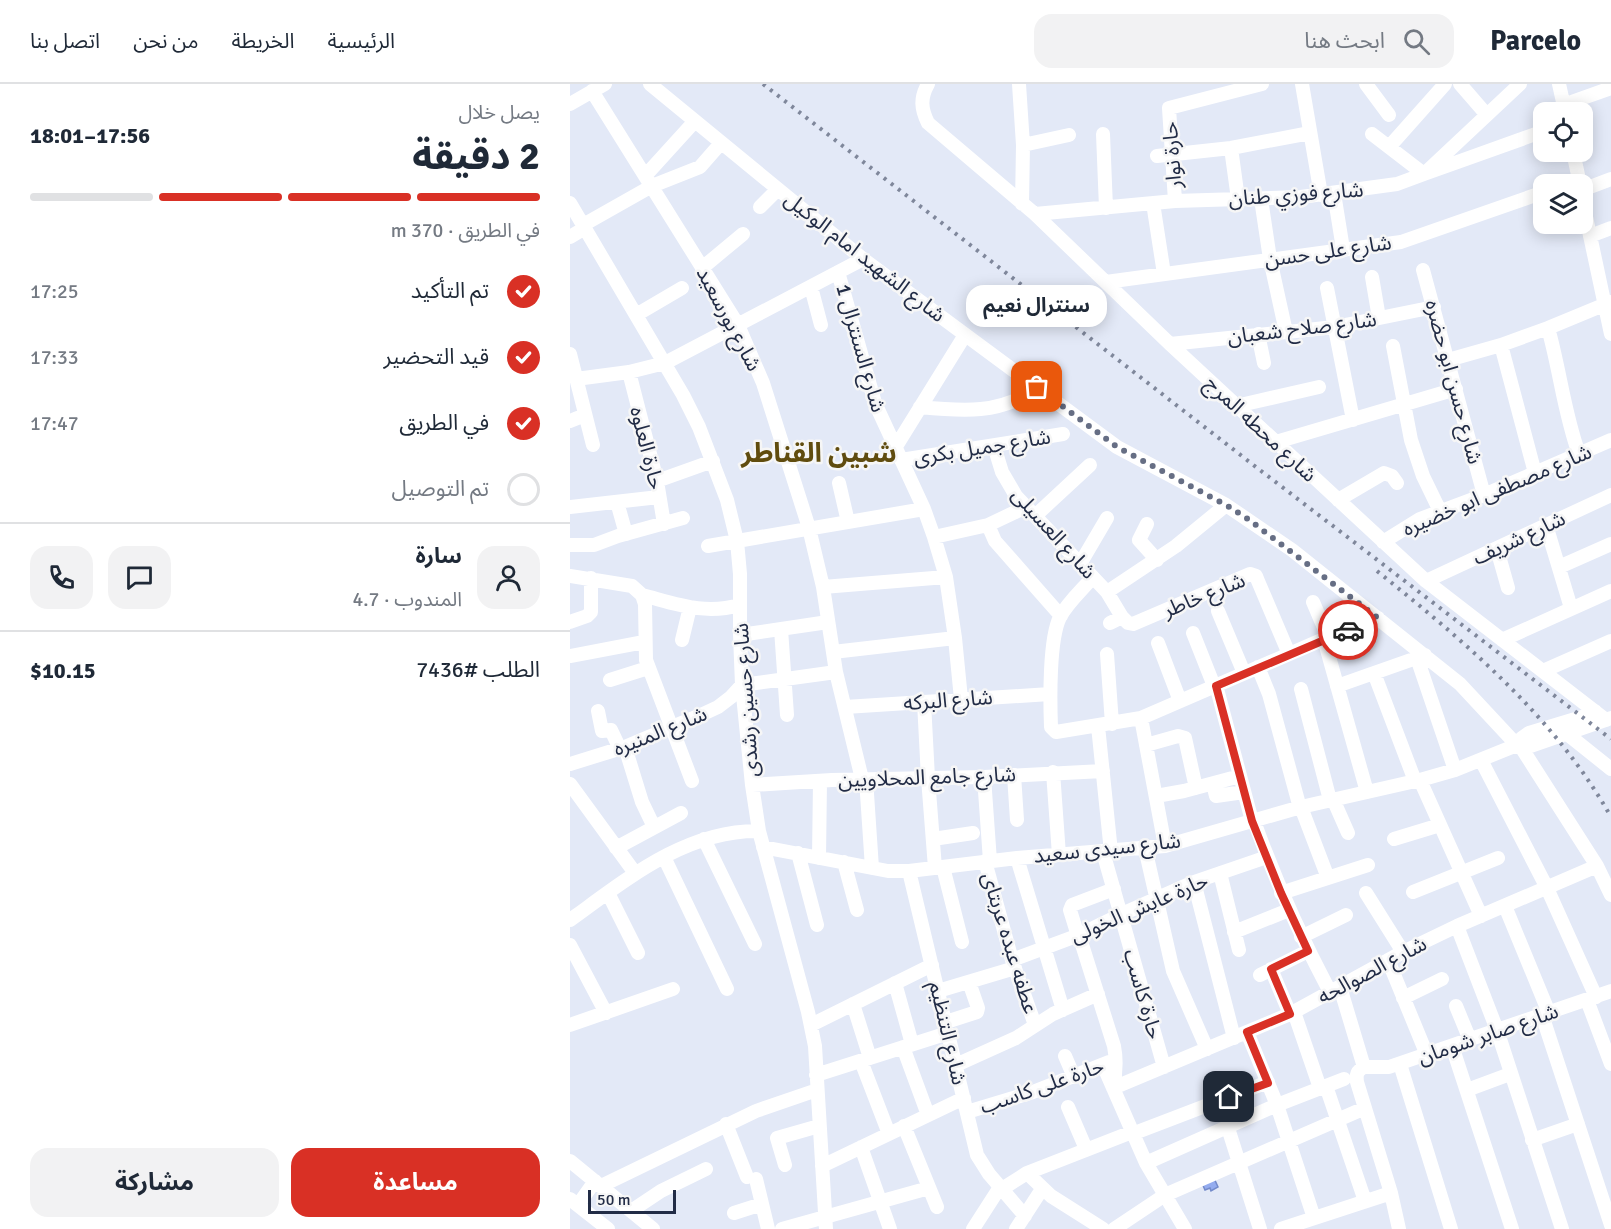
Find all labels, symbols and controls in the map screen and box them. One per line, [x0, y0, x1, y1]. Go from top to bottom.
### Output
search box [1034, 14, 1454, 68]
text: Parcelo [1490, 24, 1581, 58]
icon: search [1400, 25, 1433, 58]
text: ابحث هنا [1304, 27, 1385, 54]
text: اتصل بنا [30, 28, 100, 54]
text: من نحن [133, 28, 198, 54]
text: الخريطة [231, 28, 294, 54]
text: الرئيسية [327, 28, 395, 54]
text: يصل خلال [458, 100, 540, 125]
map controls [1533, 102, 1593, 234]
button: locate [1533, 102, 1593, 162]
street label: حارة نوار [1157, 121, 1187, 190]
text: 17:56–18:01 [30, 122, 150, 149]
text: 2 دقيقة [412, 132, 540, 180]
button: layers [1533, 174, 1593, 234]
street label: شارع فوزي طنان [1228, 176, 1364, 215]
street label: شارع الشهيد امام الوكيل [777, 186, 951, 330]
text: في الطريق · 370 m [391, 218, 540, 243]
street label: شارع على حسن [1263, 229, 1393, 275]
street label: شارع بورسعيد [689, 262, 767, 377]
icon: check [507, 275, 540, 308]
text: تم التأكيد [411, 277, 489, 304]
text: 17:25 [30, 279, 79, 304]
street label: شارع السنترال 1 [828, 281, 892, 416]
callout: سنترال نعيم [966, 285, 1108, 327]
text: سنترال نعيم [983, 293, 1090, 318]
street label: شارع حسن ابو حضره [1418, 297, 1488, 468]
street label: شارع صلاح شعبان [1226, 306, 1378, 352]
icon: check [507, 341, 540, 374]
text: قيد التحضير [383, 343, 489, 370]
text: 17:33 [30, 345, 79, 370]
pin [1011, 361, 1062, 412]
icon: bag [1020, 370, 1053, 403]
street label: شارع محطه المرج [1198, 370, 1323, 489]
street label: حارة العلوه [624, 404, 670, 492]
icon: check [507, 407, 540, 440]
text: في الطريق [399, 409, 489, 436]
text: 17:47 [30, 411, 79, 436]
street label: شارع جميل بكرى [912, 423, 1053, 473]
district label: شبين القناطر [740, 437, 897, 470]
street label: شارع مصطفى ابو خضيره [1398, 438, 1596, 544]
text: تم التوصيل [392, 475, 489, 502]
street label: شارع العسيلى [1005, 482, 1102, 586]
street label: شارع شريف [1469, 505, 1570, 573]
text: سارة [416, 542, 462, 569]
button: phone [30, 546, 93, 609]
button: chat [108, 546, 171, 609]
button: person [477, 546, 540, 609]
street label: شارع خاطر [1158, 567, 1250, 625]
text: المندوب · 4.7 [352, 587, 462, 612]
courier [1318, 600, 1378, 660]
icon: car [1332, 614, 1365, 647]
street label: شارع حسين رشدى [728, 622, 766, 778]
text: الطلب #7436 [416, 656, 540, 683]
text: $10.15 [30, 657, 96, 684]
street label: شارع البركه [902, 684, 994, 718]
street label: شارع المنيره [609, 700, 712, 763]
street label: شارع جامع المحلاويين [837, 761, 1017, 795]
street label: شارع سيدى سعيد [1032, 827, 1182, 871]
street label: حارة عايش الخولى [1066, 867, 1212, 949]
street label: عطفه عبده عربتاى [976, 869, 1044, 1017]
street label: شارع الصوالحه [1313, 930, 1432, 1011]
street label: حارة كاسب [1118, 946, 1168, 1042]
street label: شارع التنظيم [922, 979, 973, 1088]
street label: شارع صابر شومان [1414, 998, 1562, 1072]
street label: حارة على كاسب [977, 1053, 1107, 1119]
pin [1203, 1071, 1254, 1122]
icon: home [1212, 1080, 1245, 1113]
button: مشاركة [30, 1148, 279, 1217]
button: مساعدة [291, 1148, 540, 1217]
scale bar [588, 1187, 676, 1214]
text: 50 m [597, 1190, 631, 1210]

